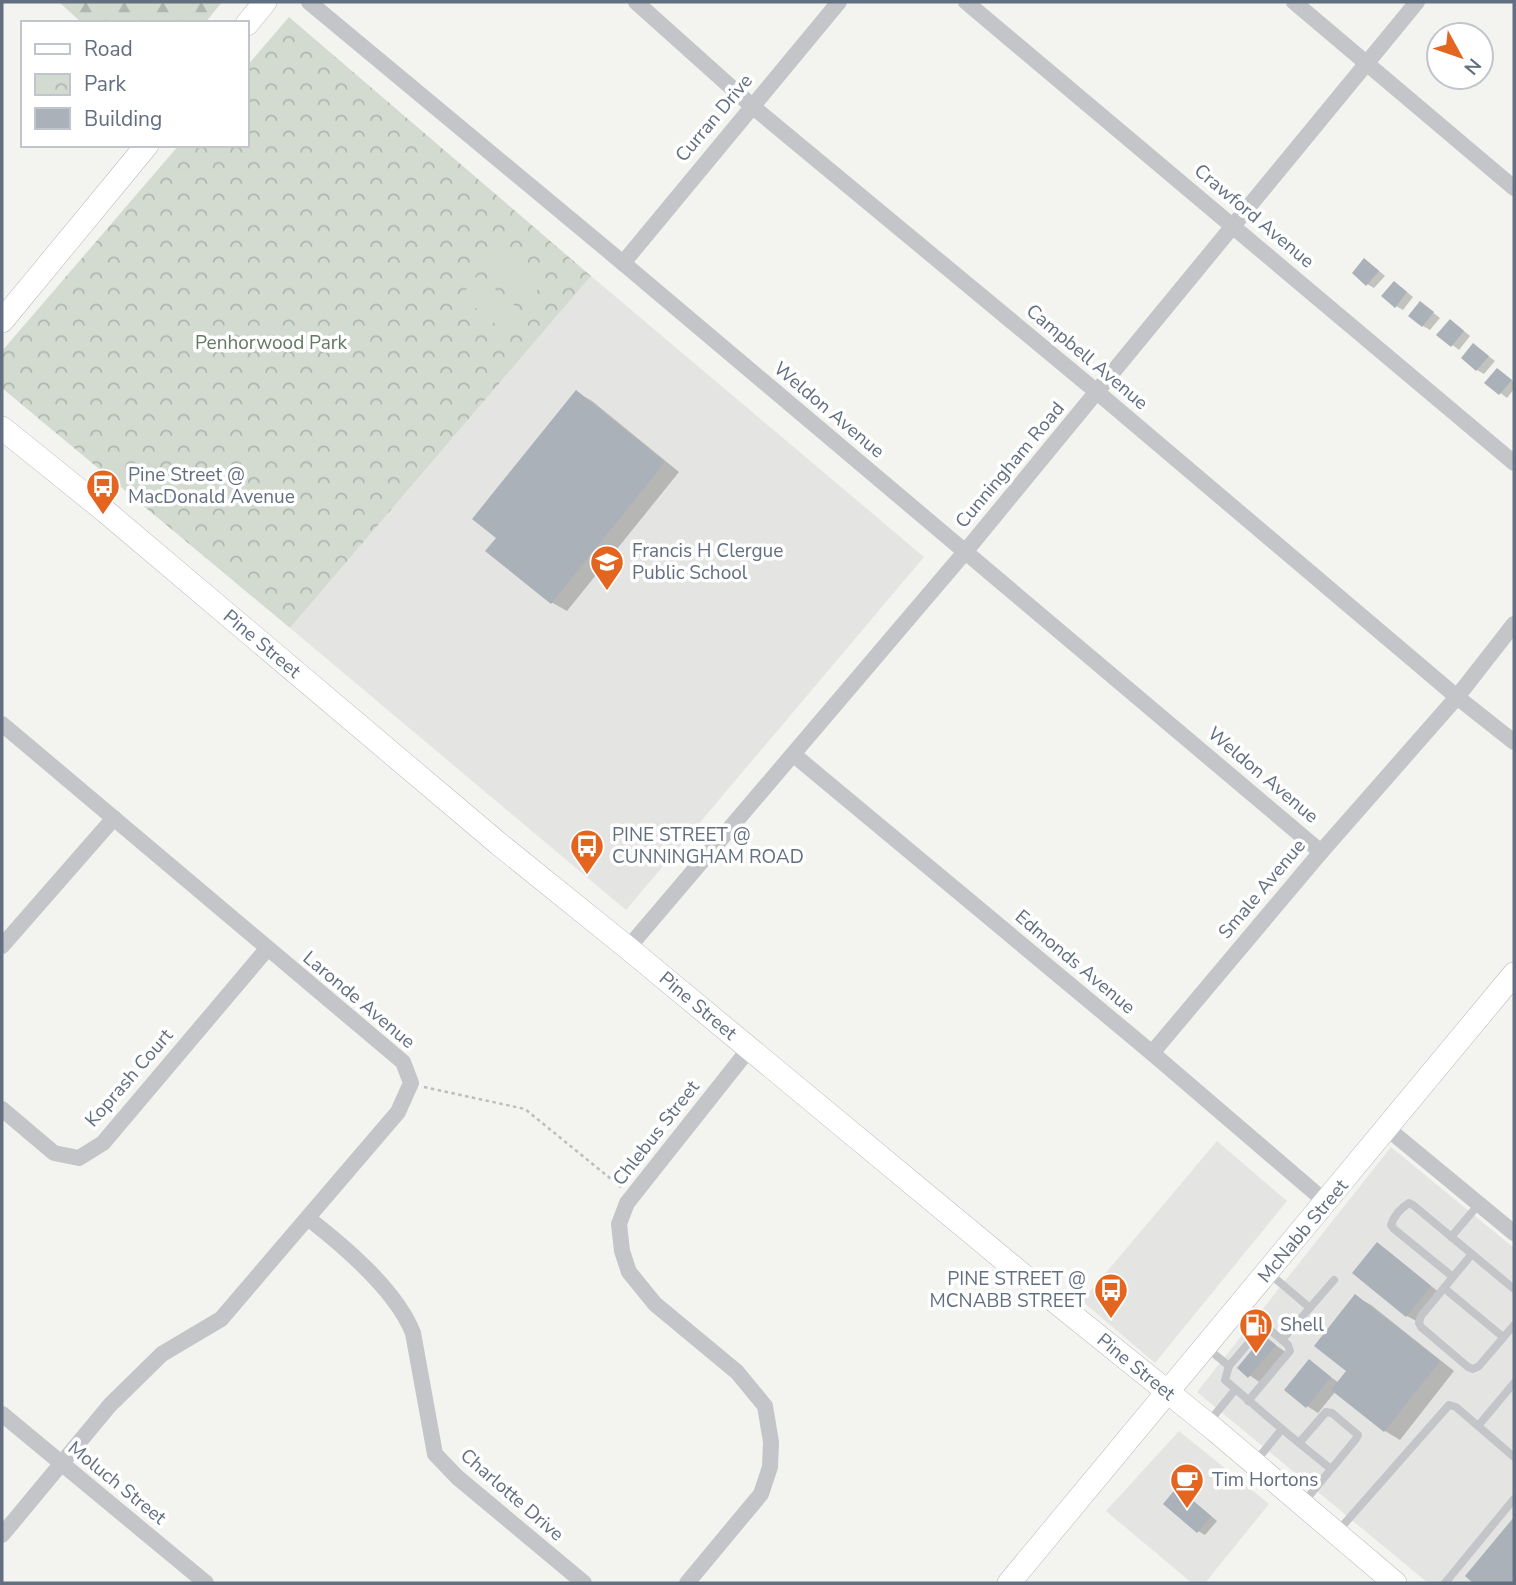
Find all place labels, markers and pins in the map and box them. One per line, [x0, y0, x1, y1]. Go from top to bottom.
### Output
place label: Pine Street @ MacDonald Avenue [128, 462, 295, 510]
bus stop icon: Pine Street @ MacDonald Avenue [84, 467, 122, 516]
place label: Francis H Clergue Public School [632, 538, 783, 586]
school or university icon: Francis H Clergue Public School [588, 543, 626, 592]
place label: PINE STREET @ CUNNINGHAM ROAD [612, 822, 804, 870]
bus stop icon: PINE STREET @ CUNNINGHAM ROAD [568, 827, 606, 876]
place label: PINE STREET @ MCNABB STREET [930, 1266, 1087, 1314]
bus stop icon: PINE STREET @ MCNABB STREET [1092, 1271, 1130, 1320]
fuel station icon: Shell [1237, 1306, 1275, 1355]
place label: Shell [1280, 1312, 1324, 1338]
cafe icon: Tim Hortons [1168, 1461, 1206, 1510]
place label: Tim Hortons [1212, 1467, 1318, 1493]

